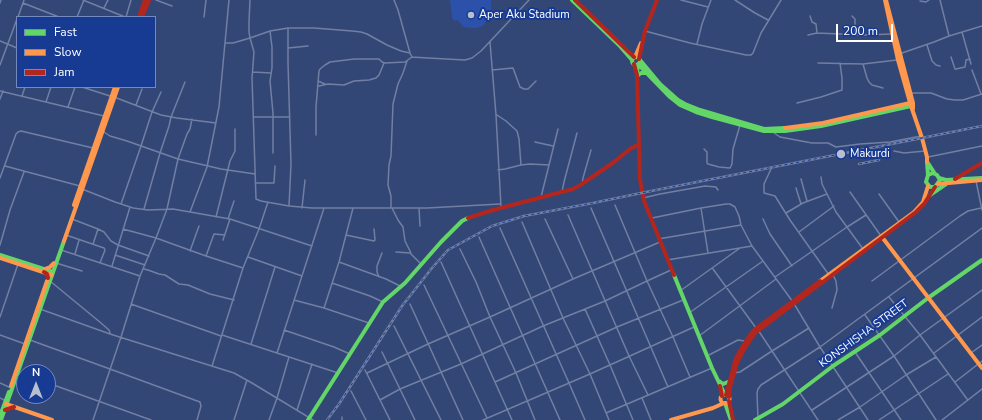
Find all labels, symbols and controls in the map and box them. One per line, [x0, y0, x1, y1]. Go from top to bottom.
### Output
place label: Aper Aku Stadium [479, 8, 570, 22]
marker: Aper Aku Stadium [466, 10, 476, 20]
legend [16, 16, 156, 88]
scale bar [838, 16, 895, 42]
text: 200 m [843, 23, 878, 39]
text: Fast [54, 24, 77, 40]
text: Slow [54, 44, 82, 60]
text: Jam [54, 64, 75, 80]
place label: Makurdi [850, 147, 890, 161]
marker: Makurdi [835, 148, 847, 160]
street label: KONSHISHA STREET [817, 297, 911, 371]
north arrow [16, 364, 56, 404]
text: N [32, 365, 40, 380]

